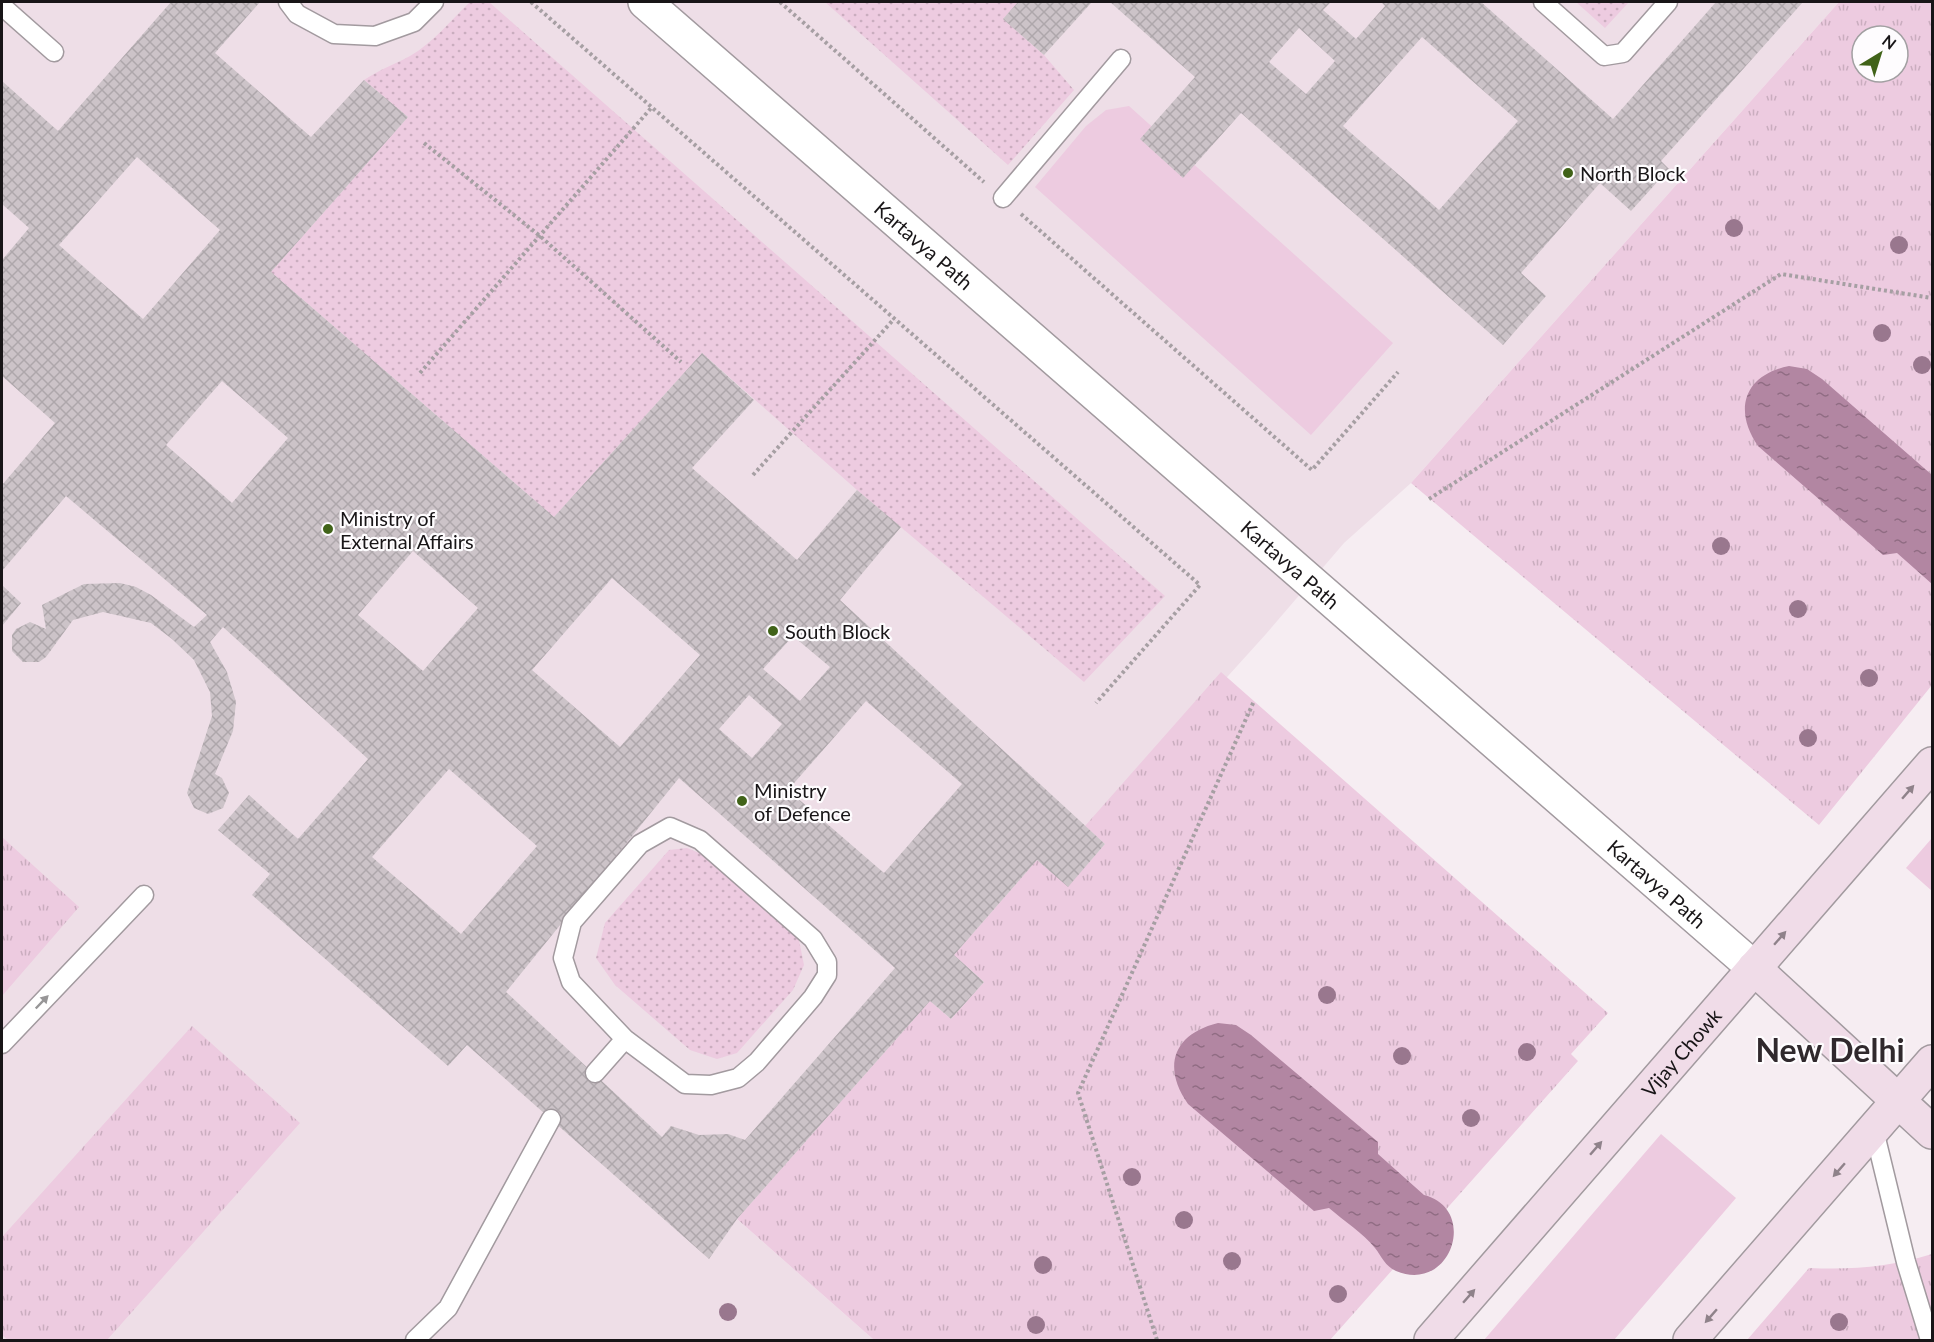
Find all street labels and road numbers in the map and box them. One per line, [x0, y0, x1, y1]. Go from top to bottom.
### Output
street label: Kartavya Path [870, 196, 978, 294]
street label: Kartavya Path [1236, 515, 1345, 614]
street label: Kartavya Path [1603, 834, 1711, 933]
street label: Vijay Chowk [1636, 1003, 1727, 1102]

